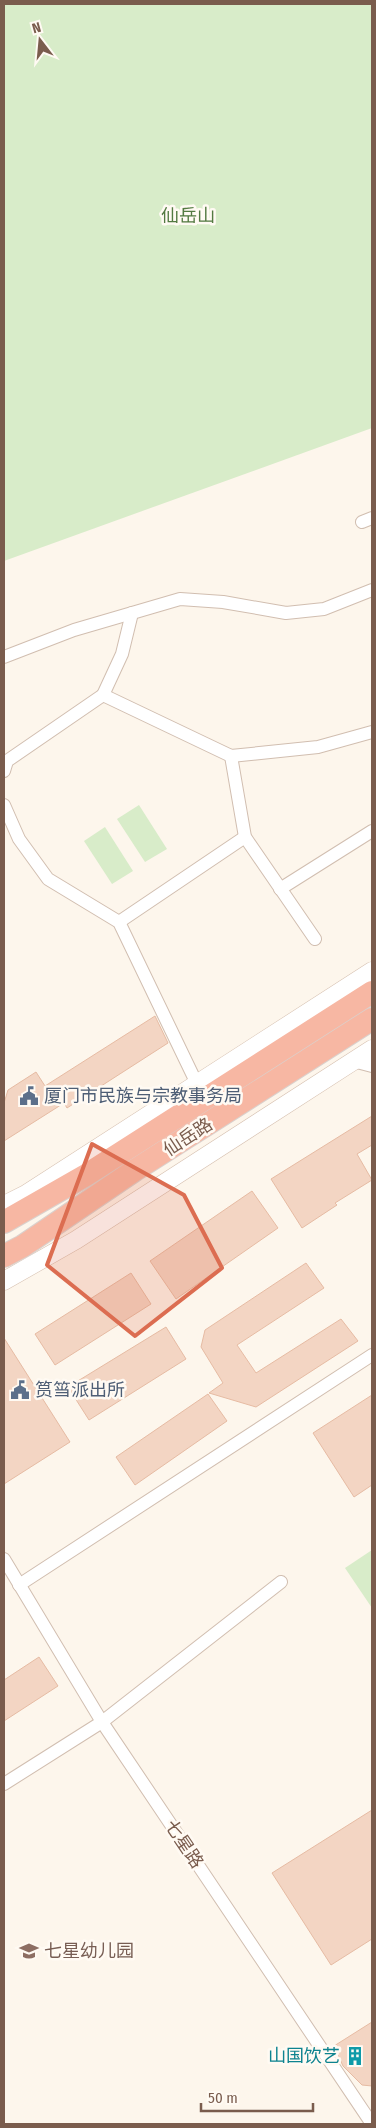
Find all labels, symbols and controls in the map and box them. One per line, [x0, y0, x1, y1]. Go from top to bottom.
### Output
north arrow [15, 15, 65, 65]
text: N [30, 19, 43, 37]
park label: 仙岳山 [161, 205, 215, 227]
public building icon: 厦门市民族与宗教事务局 [18, 1085, 40, 1107]
place label: 厦门市民族与宗教事务局 [44, 1085, 242, 1107]
street label: 仙岳路 [159, 1113, 217, 1161]
public building icon: 筼筜派出所 [9, 1379, 31, 1401]
place label: 筼筜派出所 [35, 1379, 125, 1401]
street label: 七星路 [160, 1815, 208, 1873]
school or university icon: 七星幼儿园 [18, 1940, 40, 1962]
place label: 七星幼儿园 [44, 1940, 134, 1962]
place label: 山国饮艺 [268, 2045, 340, 2067]
building icon: 山国饮艺 [344, 2045, 366, 2067]
scale bar [201, 2080, 314, 2112]
text: 50 m [208, 2089, 238, 2107]

